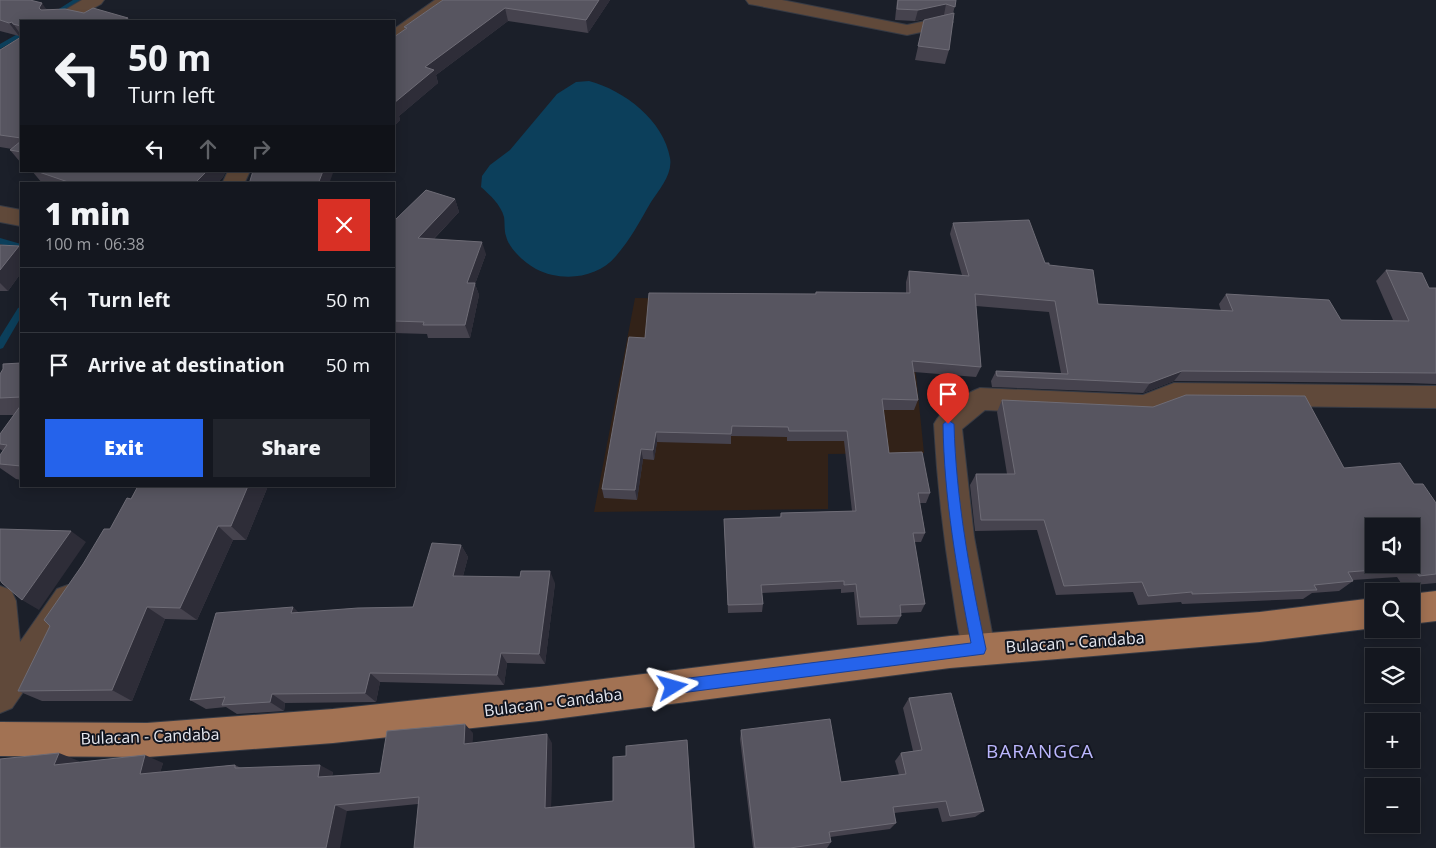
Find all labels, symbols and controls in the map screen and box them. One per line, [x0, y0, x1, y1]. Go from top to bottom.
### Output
text: 50 m [128, 34, 211, 81]
icon: left [45, 40, 110, 105]
text: Turn left [128, 79, 215, 109]
icon: left [141, 135, 169, 163]
icon: ahead [194, 135, 222, 163]
icon: right [247, 135, 275, 163]
text: 1 min [45, 193, 130, 234]
button: close [318, 199, 370, 251]
text: 100 m · 06:38 [45, 233, 145, 255]
icon: left [45, 286, 73, 314]
text: Turn left [88, 287, 170, 313]
text: 50 m [326, 287, 370, 313]
icon: arrive [45, 351, 73, 379]
text: Arrive at destination [88, 352, 285, 378]
text: 50 m [326, 352, 370, 378]
pin [927, 373, 969, 424]
icon: arrive [934, 380, 962, 408]
button: Exit [45, 419, 203, 477]
button: Share [213, 419, 370, 477]
map controls [1365, 518, 1420, 833]
button: sound [1365, 518, 1420, 573]
button: search [1365, 583, 1420, 638]
street label: Bulacan - Candaba [1005, 626, 1145, 658]
button: layers [1365, 648, 1420, 703]
position arrow [646, 660, 698, 712]
street label: Bulacan - Candaba [483, 683, 623, 721]
button: + [1365, 713, 1420, 768]
street label: Bulacan - Candaba [80, 723, 220, 749]
district label: BARANGCA [986, 738, 1094, 764]
button: − [1365, 778, 1420, 833]

